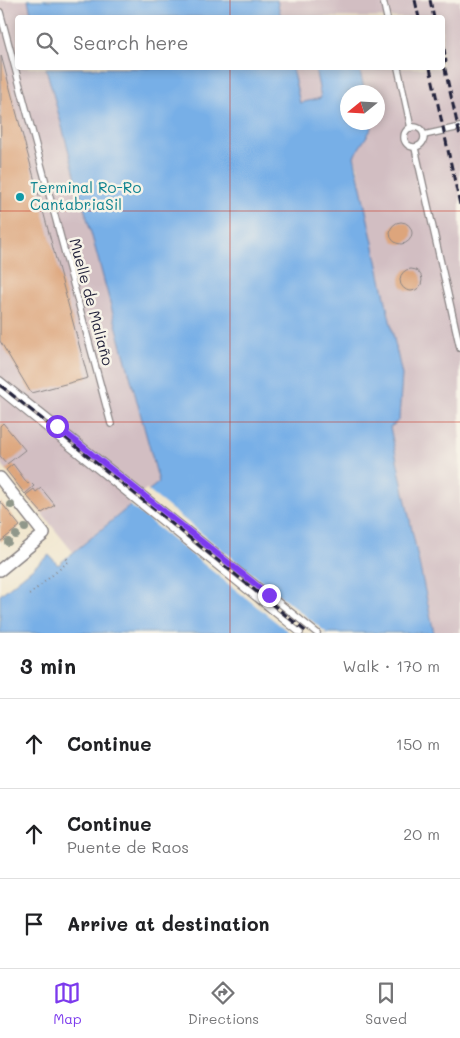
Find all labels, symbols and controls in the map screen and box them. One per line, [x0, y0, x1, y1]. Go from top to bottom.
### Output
search box [15, 15, 445, 70]
icon: search [33, 29, 61, 57]
text: Search here [73, 30, 189, 55]
north arrow [340, 85, 385, 130]
place label: Terminal Ro-Ro CantabriaSil [30, 177, 141, 214]
marker: Terminal Ro-Ro CantabriaSil [14, 191, 26, 203]
street label: Muelle de Maliaño [65, 236, 119, 368]
route start [46, 415, 69, 438]
route end [258, 584, 281, 607]
text: 3 min [20, 652, 76, 679]
text: Walk · 170 m [342, 655, 440, 676]
icon: ahead [20, 730, 48, 758]
text: Continue [67, 731, 152, 756]
text: 150 m [396, 733, 440, 754]
text: Continue [67, 811, 152, 836]
icon: ahead [20, 820, 48, 848]
text: 20 m [403, 823, 440, 844]
text: Puente de Raos [67, 836, 189, 857]
icon: arrive [20, 910, 48, 938]
text: Arrive at destination [67, 911, 270, 936]
tab: Map [53, 979, 82, 1028]
tab: Directions [188, 979, 259, 1028]
tab: Saved [365, 979, 407, 1028]

